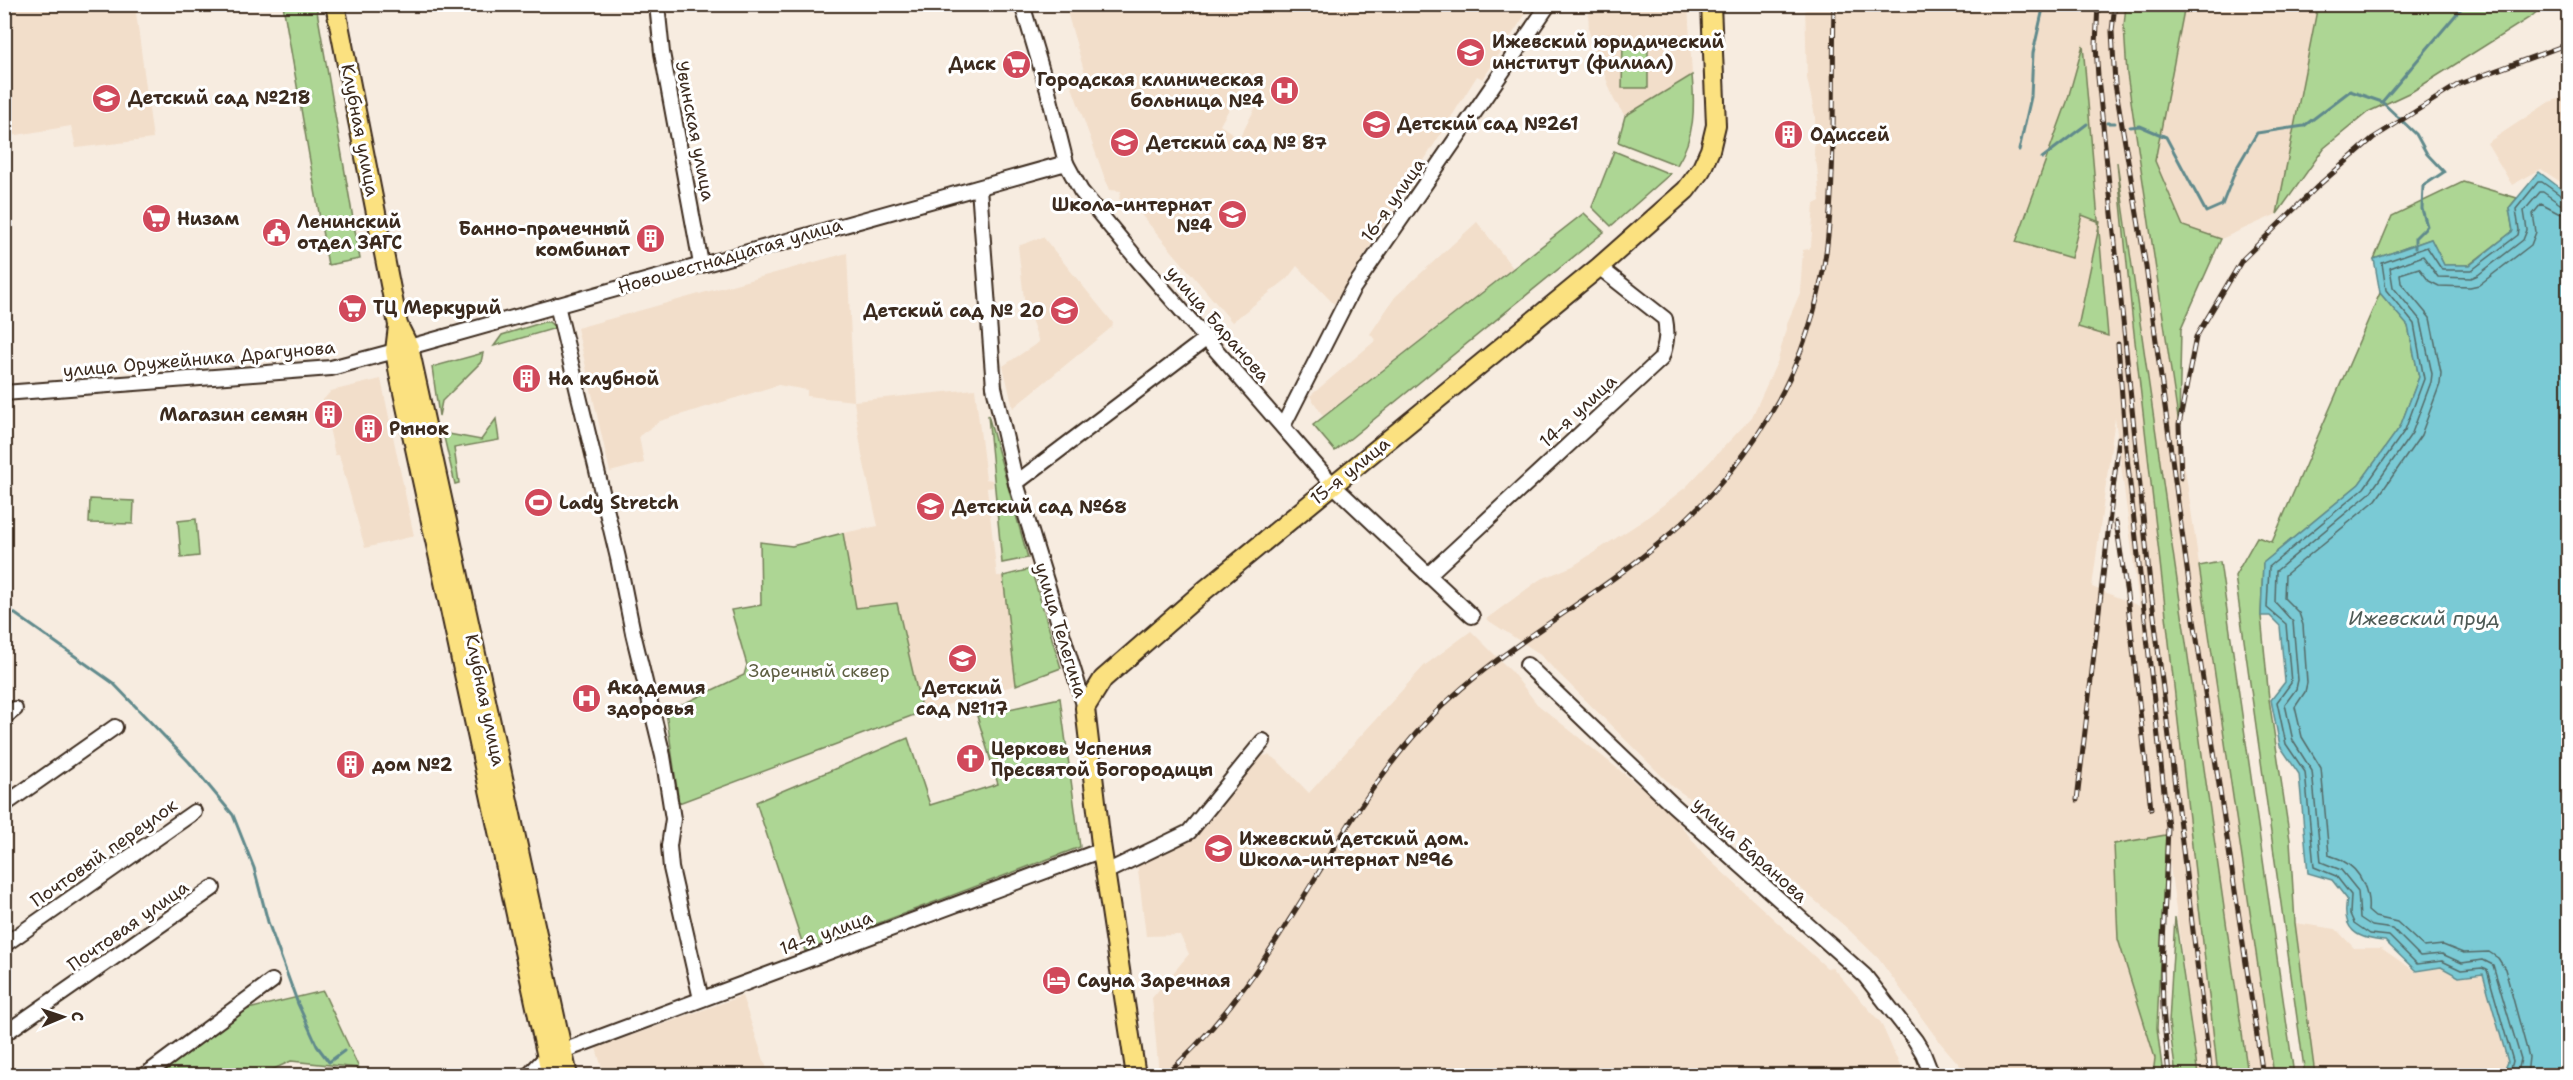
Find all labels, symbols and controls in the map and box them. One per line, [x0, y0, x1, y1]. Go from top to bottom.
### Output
place label: Ижевский юридический институт (филиал) [1492, 30, 1724, 75]
school or university icon: Ижевский юридический институт (филиал) [1455, 36, 1487, 68]
supermarket icon: Диск [1001, 48, 1033, 80]
place label: Диск [949, 52, 996, 76]
street label: Увинская улица [670, 59, 720, 203]
street label: Клубная улица [335, 62, 385, 198]
place label: Городская клиническая больница №4 [1037, 68, 1264, 113]
hospital icon: Городская клиническая больница №4 [1269, 74, 1301, 106]
school or university icon: Детский сад №218 [91, 82, 123, 114]
place label: Детский сад №218 [128, 86, 310, 110]
school or university icon: Детский сад №261 [1360, 108, 1392, 140]
place label: Детский сад №261 [1397, 112, 1578, 136]
building icon: Одиссей [1773, 119, 1805, 151]
place label: Одиссей [1810, 123, 1890, 147]
school or university icon: Детский сад № 87 [1109, 127, 1141, 159]
place label: Детский сад № 87 [1146, 131, 1327, 155]
street label: 16-я улица [1355, 153, 1431, 247]
place label: Школа-интернат №4 [1052, 193, 1212, 238]
school or university icon: Школа-интернат №4 [1217, 199, 1249, 231]
supermarket icon: Низам [140, 203, 172, 235]
place label: Низам [177, 207, 239, 231]
place label: Ленинский отдел ЗАГС [297, 210, 402, 255]
street label: Новошестнадцатая улица [615, 212, 845, 300]
public building icon: Ленинский отдел ЗАГС [260, 216, 292, 248]
place label: Банно-прачечный комбинат [459, 217, 631, 262]
building icon: Банно-прачечный комбинат [635, 223, 667, 255]
street label: улица Баранова [1161, 261, 1275, 387]
supermarket icon: ТЦ Меркурий [336, 292, 368, 324]
school or university icon: Детский сад № 20 [1049, 295, 1081, 327]
place label: ТЦ Меркурий [373, 296, 502, 320]
place label: Детский сад № 20 [863, 299, 1044, 323]
street label: улица Оружейника Драгунова [62, 335, 336, 383]
building icon: На клубной [511, 363, 543, 395]
place label: На клубной [548, 367, 660, 391]
street label: 14-я улица [1534, 369, 1622, 453]
building icon: Магазин семян [313, 399, 345, 431]
place label: Магазин семян [159, 403, 308, 427]
building icon: Рынок [352, 413, 384, 445]
place label: Рынок [389, 417, 449, 441]
street label: 15-я улица [1305, 431, 1395, 511]
sports icon: Lady Stretch [522, 487, 554, 519]
place label: Lady Stretch [559, 491, 679, 515]
school or university icon: Детский сад №68 [915, 491, 947, 523]
place label: Детский сад №68 [952, 495, 1127, 519]
street label: улица Телегина [1029, 559, 1093, 701]
water label: Ижевский пруд [2348, 605, 2500, 631]
street label: Клубная улица [459, 632, 511, 768]
school or university icon: Детский сад №117 [946, 643, 978, 675]
park label: Заречный сквер [748, 659, 890, 683]
place label: Академия здоровья [607, 676, 706, 721]
place label: Детский сад №117 [916, 676, 1008, 721]
hospital icon: Академия здоровья [570, 682, 602, 714]
place label: Церковь Успения Пресвятой Богородицы [991, 737, 1213, 782]
church icon: Церковь Успения Пресвятой Богородицы [954, 743, 986, 775]
building icon: дом №2 [335, 749, 367, 781]
place label: дом №2 [372, 753, 453, 777]
street label: улица Баранова [1687, 792, 1813, 908]
street label: Почтовый переулок [26, 793, 182, 913]
place label: Ижевский детский дом. Школа-интернат №96 [1239, 827, 1469, 872]
school or university icon: Ижевский детский дом. Школа-интернат №96 [1202, 833, 1234, 865]
street label: Почтовая улица [63, 875, 193, 977]
street label: 14-я улица [776, 905, 876, 961]
hotel icon: Сауна Заречная [1040, 965, 1072, 997]
place label: Сауна Заречная [1077, 969, 1231, 993]
north arrow [33, 987, 93, 1047]
text: С [67, 1011, 88, 1022]

